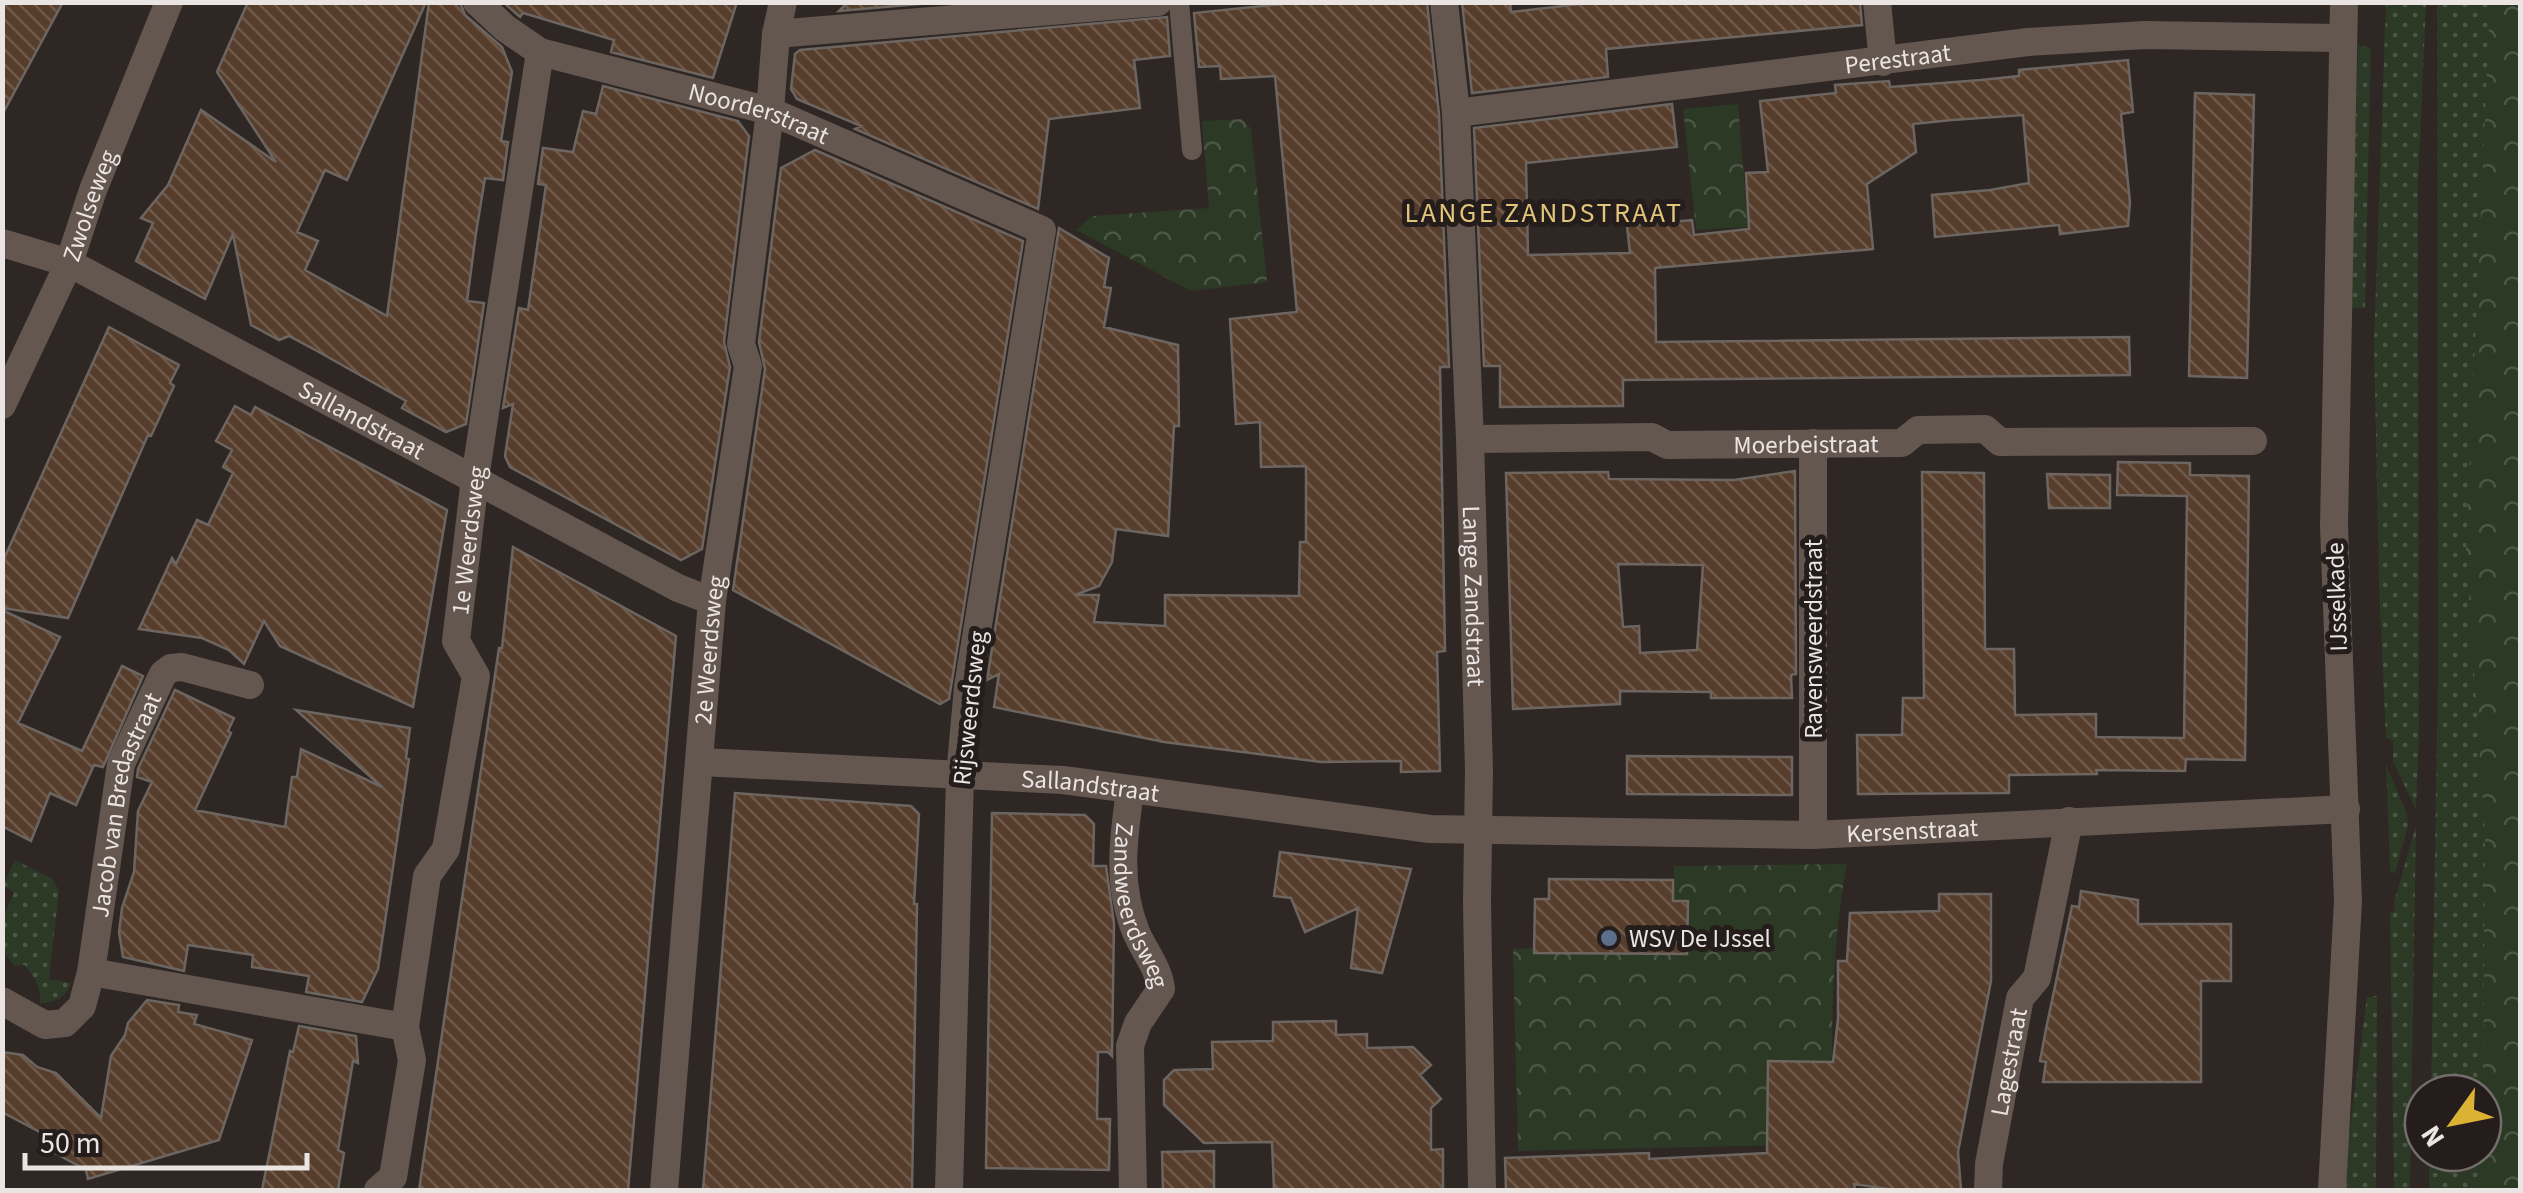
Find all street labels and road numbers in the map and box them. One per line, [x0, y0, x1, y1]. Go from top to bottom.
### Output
street label: Perestraat [1843, 35, 1953, 84]
street label: Noorderstraat [685, 74, 835, 154]
street label: Zwolseweg [54, 144, 127, 266]
street label: Sallandstraat [292, 372, 432, 469]
street label: Moerbeistraat [1733, 426, 1879, 463]
street label: 1e Weerdsweg [442, 463, 496, 617]
street label: Lange Zandstraat [1453, 505, 1494, 688]
street label: Ravensweerdstraat [1796, 539, 1832, 739]
street label: IJsselkade [2317, 542, 2357, 652]
street label: 2e Weerdsweg [685, 572, 735, 726]
street label: Rijsweerdsweg [944, 629, 996, 787]
street label: Jacob van Bredastraat [82, 686, 171, 920]
street label: Sallandstraat [1020, 761, 1162, 812]
street label: Kersenstraat [1846, 810, 1979, 852]
street label: Zandweerdsweg [1104, 821, 1178, 992]
street label: Lagestraat [1981, 1004, 2037, 1119]

